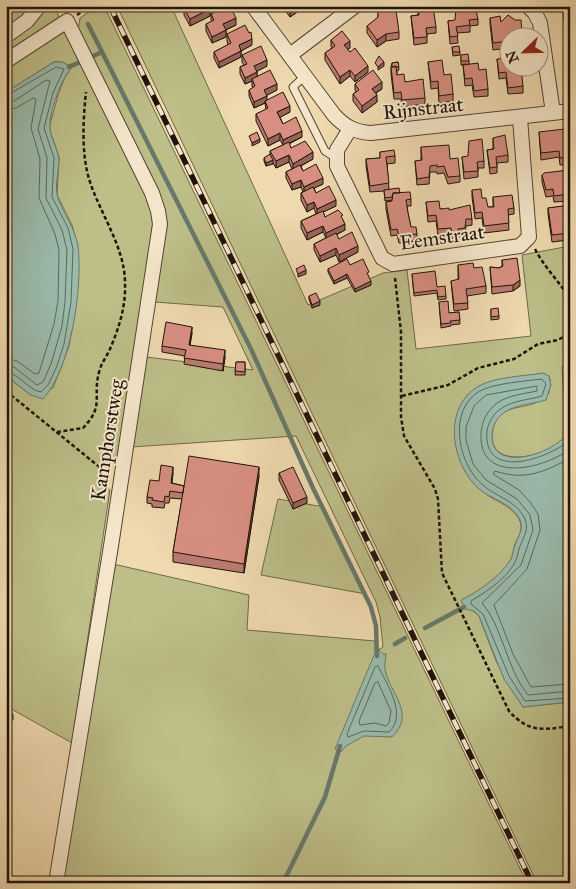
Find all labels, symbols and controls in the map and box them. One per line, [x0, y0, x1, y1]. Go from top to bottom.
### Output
north arrow [498, 28, 548, 78]
text: N [502, 48, 523, 66]
street label: Rijnstraat [381, 92, 465, 124]
street label: Eemstraat [398, 219, 486, 255]
street label: Kamphorstweg [86, 377, 130, 503]

